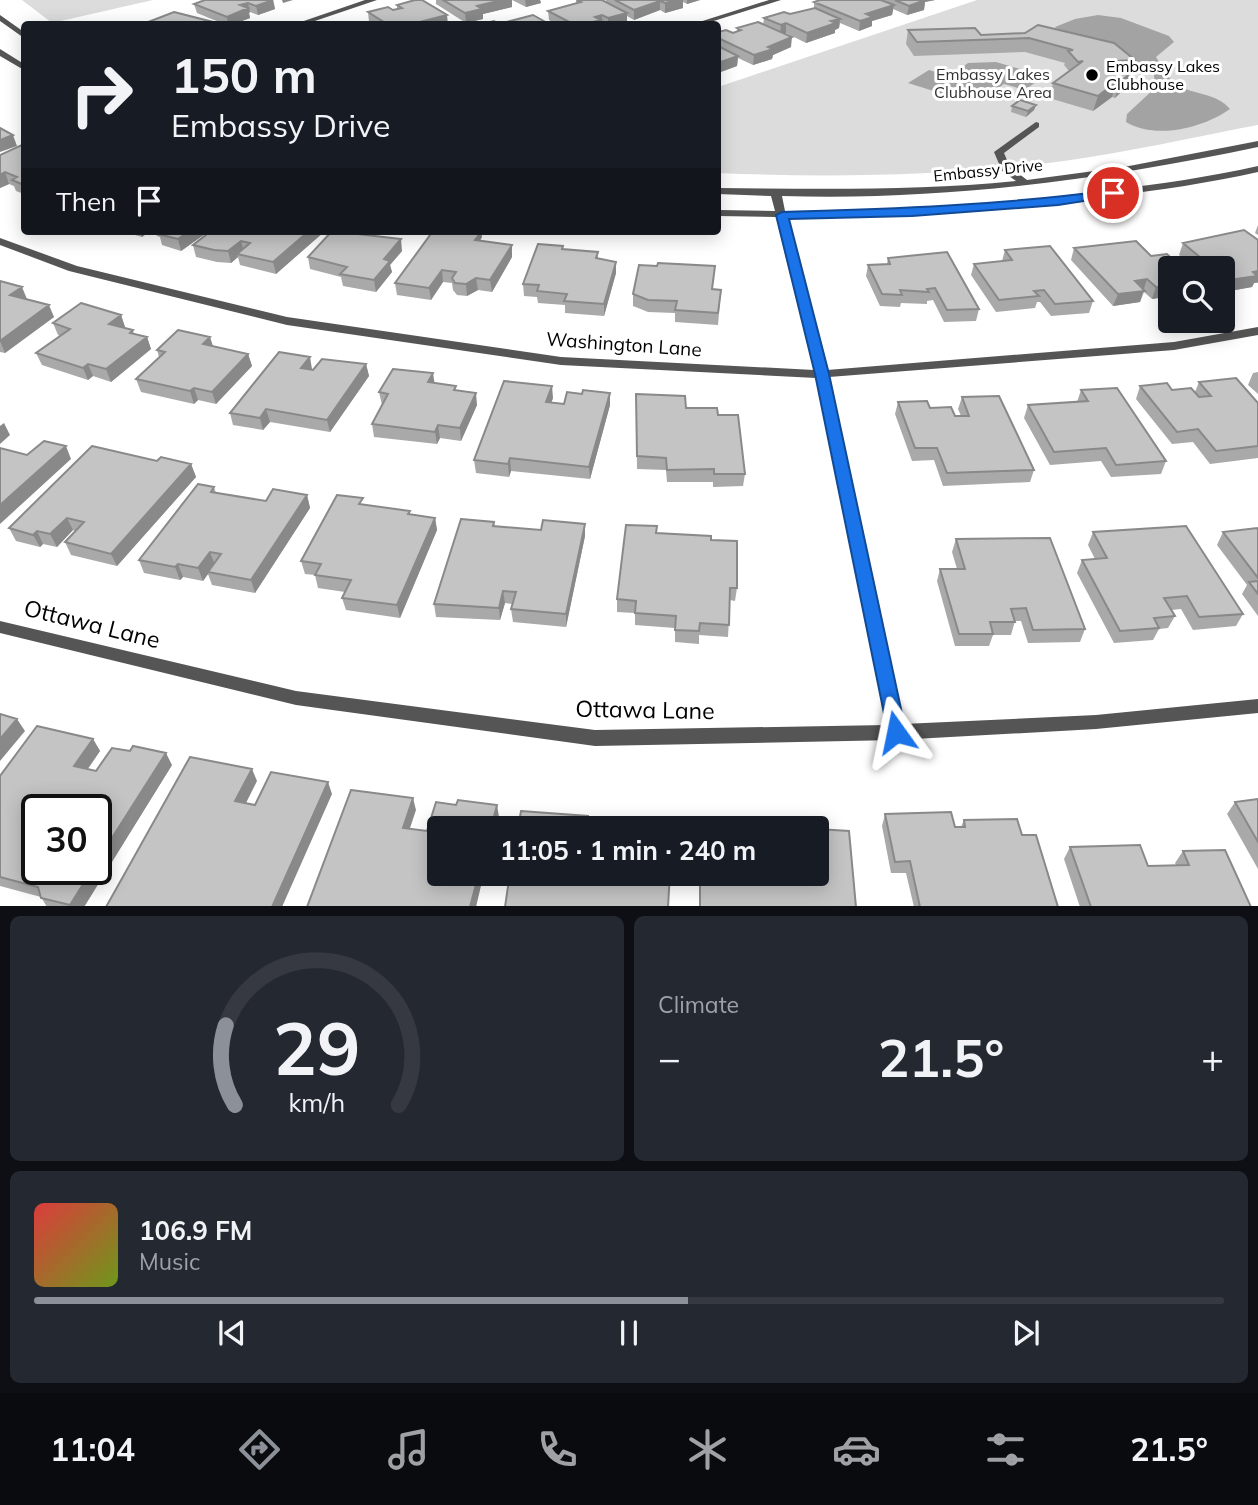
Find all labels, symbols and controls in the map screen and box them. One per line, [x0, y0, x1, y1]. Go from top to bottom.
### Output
text: 150 m [171, 44, 317, 105]
icon: right [56, 49, 147, 140]
place label: Embassy Lakes Clubhouse [1106, 56, 1220, 94]
park label: Embassy Lakes Clubhouse Area [934, 64, 1052, 102]
marker: Embassy Lakes Clubhouse [1084, 67, 1100, 83]
text: Embassy Drive [171, 105, 390, 145]
street label: Embassy Drive [932, 154, 1044, 186]
pin [1083, 163, 1143, 223]
icon: arrive [1094, 174, 1132, 212]
icon: arrive [130, 182, 168, 220]
text: Then [56, 185, 116, 218]
map controls [1158, 256, 1235, 333]
button: search [1158, 256, 1235, 333]
street label: Washington Lane [545, 327, 703, 361]
street label: Ottawa Lane [21, 593, 163, 654]
street label: Ottawa Lane [575, 694, 715, 725]
position arrow [859, 695, 933, 769]
speed limit sign: 30 [21, 794, 112, 885]
text: 11:05 · 1 min · 240 m [500, 834, 756, 867]
text: Climate [658, 990, 739, 1019]
text: 29 [273, 1002, 361, 1093]
text: 21.5° [878, 1025, 1004, 1090]
text: − [658, 1034, 681, 1082]
text: + [1201, 1034, 1224, 1082]
text: km/h [289, 1086, 345, 1117]
text: 106.9 FM [139, 1214, 252, 1247]
text: Music [139, 1247, 200, 1276]
icon: previous [213, 1314, 251, 1352]
icon: pause [610, 1314, 648, 1352]
icon: next [1007, 1314, 1045, 1352]
icon: directions [235, 1425, 284, 1474]
icon: music [384, 1425, 433, 1474]
icon: phone [533, 1425, 582, 1474]
icon: climate [683, 1425, 732, 1474]
icon: car [832, 1425, 881, 1474]
icon: filters [981, 1425, 1030, 1474]
text: 11:04 [50, 1429, 135, 1469]
text: 21.5° [1130, 1429, 1208, 1469]

